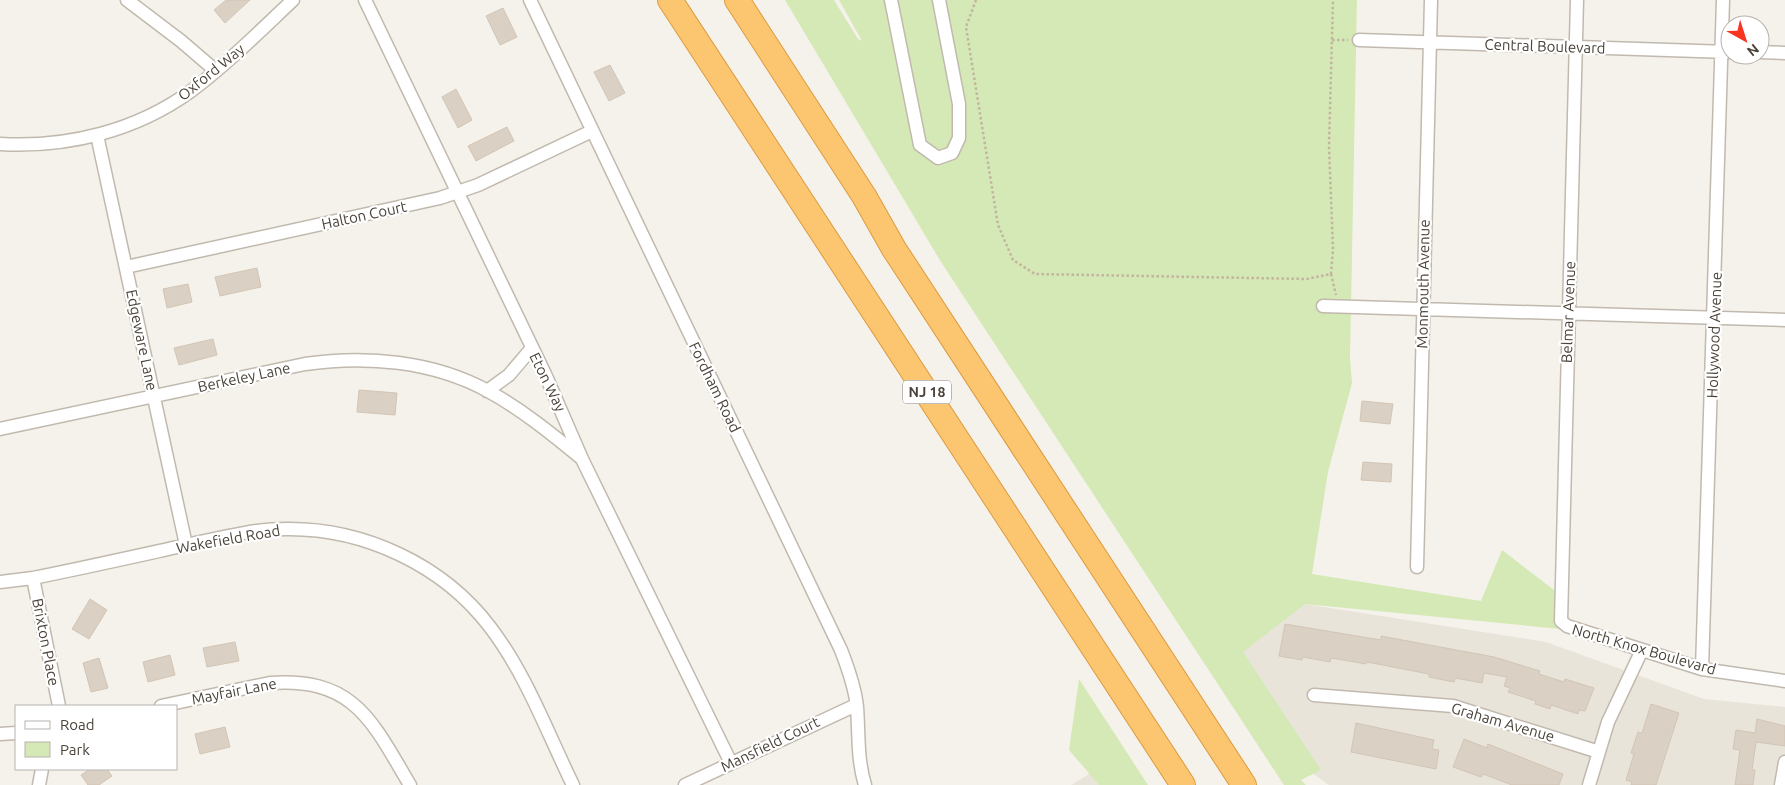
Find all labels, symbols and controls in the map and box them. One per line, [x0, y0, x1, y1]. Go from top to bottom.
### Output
north arrow [1720, 15, 1770, 65]
street label: Central Boulevard [1484, 35, 1606, 57]
street label: Oxford Way [175, 40, 247, 104]
text: N [1744, 41, 1762, 60]
street label: Halton Court [320, 198, 408, 232]
street label: Monmouth Avenue [1413, 219, 1433, 349]
street label: Belmar Avenue [1558, 261, 1578, 363]
street label: Hollywood Avenue [1703, 272, 1725, 398]
street label: Edgeware Lane [123, 288, 161, 392]
street label: Fordham Road [686, 339, 744, 435]
street label: Eton Way [526, 350, 570, 414]
street label: Berkeley Lane [196, 359, 292, 395]
road number: NJ 18 [903, 381, 951, 404]
street label: Wakefield Road [175, 521, 281, 557]
street label: Brixton Place [29, 597, 63, 687]
street label: North Knox Boulevard [1570, 620, 1718, 678]
street label: Mayfair Lane [190, 674, 278, 708]
street label: Graham Avenue [1449, 699, 1557, 745]
legend [15, 705, 178, 770]
street label: Mansfield Court [718, 713, 822, 775]
text: Road [60, 716, 95, 733]
text: Park [60, 741, 90, 758]

